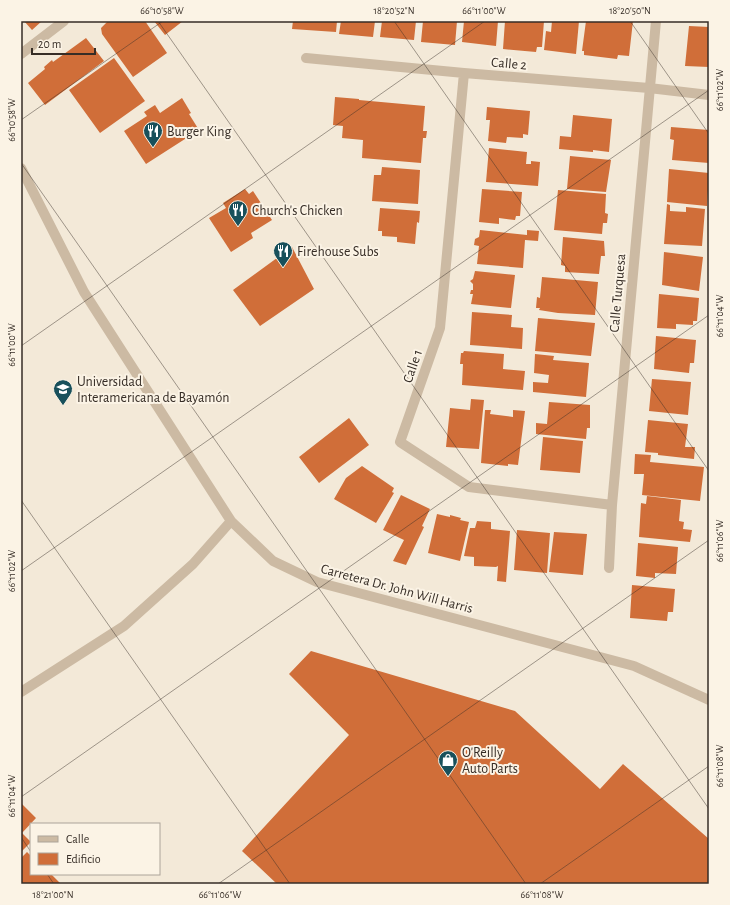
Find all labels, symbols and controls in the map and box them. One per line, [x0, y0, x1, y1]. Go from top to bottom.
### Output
text: 66°10'58"W [140, 6, 184, 16]
text: 18°20'52"N [374, 6, 414, 16]
text: 66°11'00"W [462, 6, 506, 16]
text: 18°20'50"N [609, 6, 651, 16]
scale bar [32, 30, 95, 56]
text: 20 m [38, 38, 61, 50]
street label: Calle 2 [490, 55, 527, 73]
text: 66°11'02"W [715, 69, 725, 111]
text: 66°10'58"W [7, 98, 17, 142]
restaurant icon: Burger King [142, 120, 164, 148]
place label: Burger King [167, 125, 231, 139]
restaurant icon: Church's Chicken [227, 199, 249, 227]
place label: Church's Chicken [252, 204, 343, 218]
restaurant icon: Firehouse Subs [272, 240, 294, 268]
place label: Firehouse Subs [297, 245, 379, 259]
street label: Calle Turquesa [608, 253, 628, 333]
text: 66°11'04"W [715, 295, 725, 337]
text: 66°11'00"W [7, 323, 17, 367]
street label: Calle 1 [401, 348, 425, 385]
place label: Universidad Interamericana de Bayamón [77, 375, 229, 405]
school or university icon: Universidad Interamericana de Bayamón [52, 378, 74, 406]
text: 66°11'06"W [715, 520, 725, 562]
text: 66°11'02"W [7, 550, 17, 592]
street label: Carretera Dr. John Will Harris [319, 562, 474, 616]
text: 66°11'08"W [715, 745, 725, 787]
place label: O'Reilly Auto Parts [462, 746, 518, 776]
shop icon: O'Reilly Auto Parts [437, 749, 459, 777]
text: 66°11'04"W [7, 775, 17, 817]
legend [30, 823, 160, 875]
text: Calle [66, 833, 89, 845]
text: Edificio [66, 853, 101, 865]
text: 18°21'00"N [33, 890, 73, 900]
text: 66°11'06"W [199, 890, 241, 900]
text: 66°11'08"W [521, 890, 563, 900]

